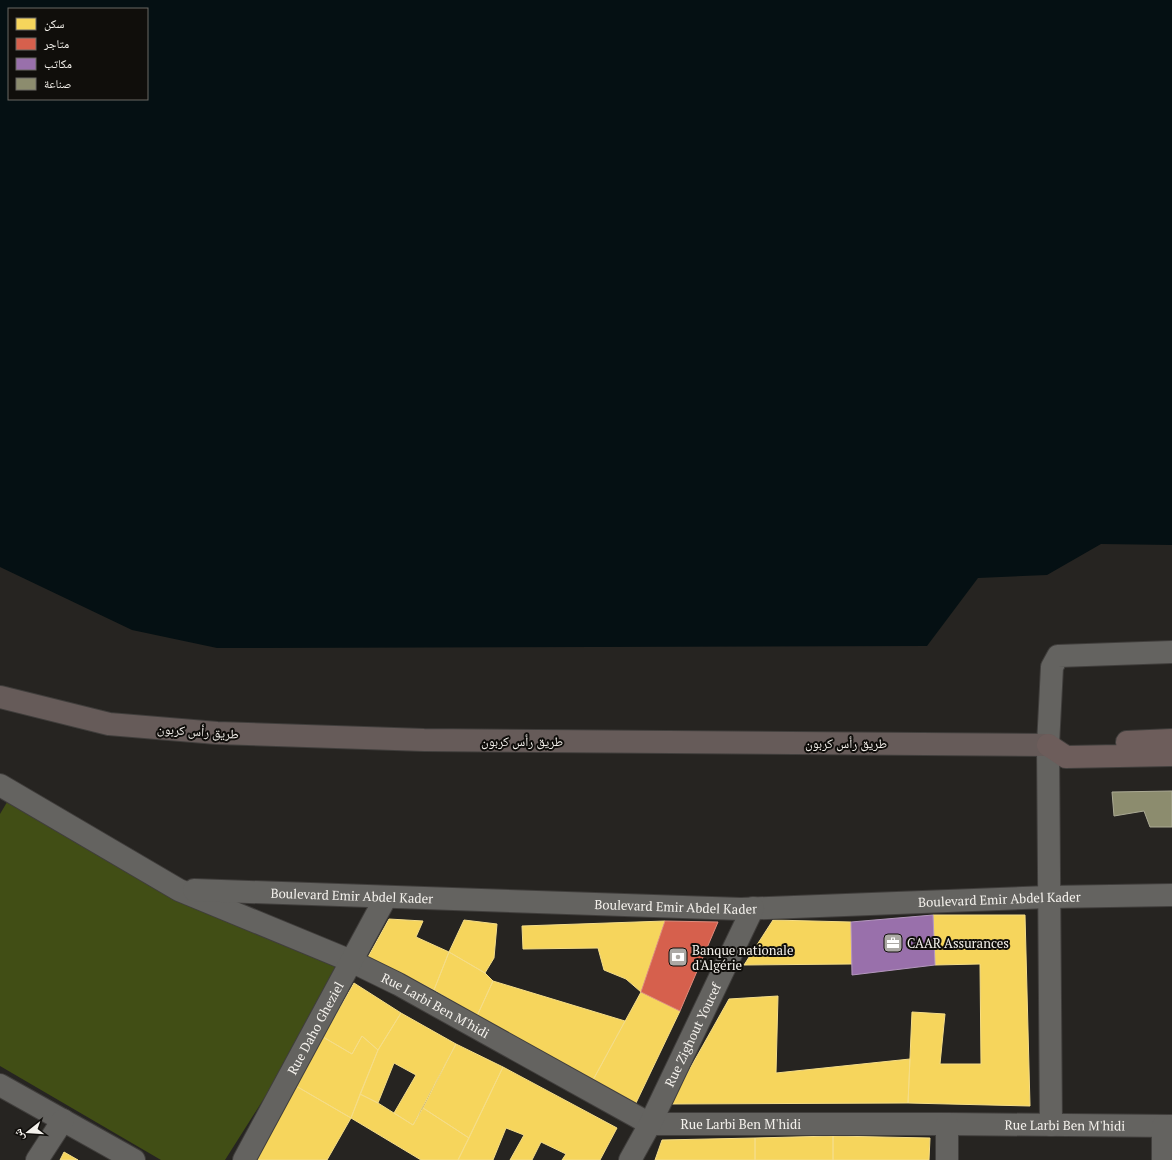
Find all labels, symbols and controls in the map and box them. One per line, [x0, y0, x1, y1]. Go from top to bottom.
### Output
legend [8, 8, 148, 100]
text: سكن [44, 16, 65, 31]
text: متاجر [43, 36, 69, 51]
text: مكاتب [44, 56, 72, 71]
text: صناعة [44, 76, 71, 91]
street label: طريق رأس كربون [156, 719, 240, 743]
street label: طريق رأس كربون [481, 732, 563, 750]
street label: طريق رأس كربون [805, 734, 887, 752]
street label: Boulevard Emir Abdel Kader [270, 884, 434, 907]
street label: Boulevard Emir Abdel Kader [918, 887, 1081, 911]
street label: Boulevard Emir Abdel Kader [594, 895, 757, 918]
office icon: CAAR Assurances [882, 932, 904, 954]
place label: CAAR Assurances [907, 934, 1009, 952]
place label: Banque nationale d'Algérie [692, 941, 794, 974]
bank icon: Banque nationale d'Algérie [667, 946, 689, 968]
street label: Rue Larbi Ben M'hidi [379, 968, 493, 1042]
street label: Rue Daho Gheziel [283, 978, 348, 1078]
street label: Rue Zighout Youcef [660, 978, 726, 1090]
north arrow [8, 1112, 48, 1152]
street label: Rue Larbi Ben M'hidi [680, 1115, 801, 1133]
street label: Rue Larbi Ben M'hidi [1004, 1116, 1125, 1135]
text: ش [10, 1127, 28, 1143]

